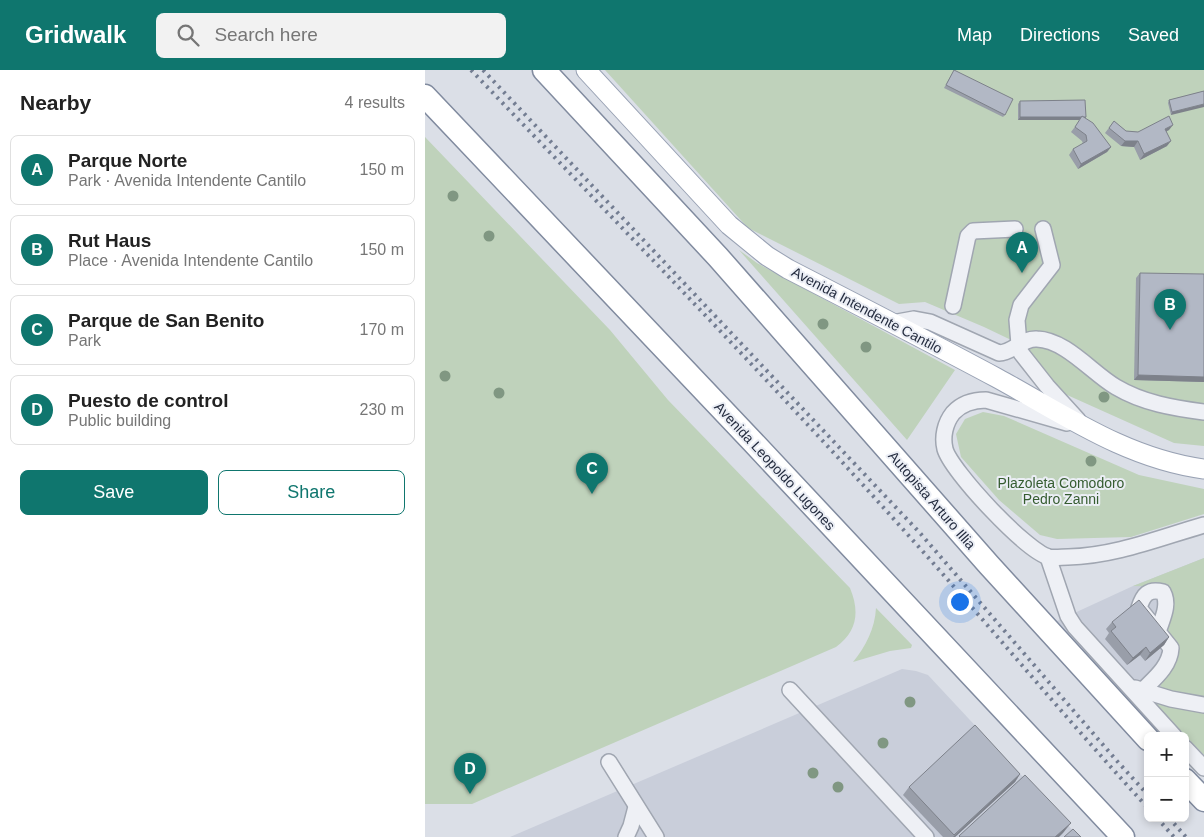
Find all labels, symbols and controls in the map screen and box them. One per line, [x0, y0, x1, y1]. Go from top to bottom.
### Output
search box [156, 13, 506, 58]
text: Gridwalk [25, 21, 126, 48]
icon: search [174, 21, 202, 49]
text: Search here [214, 24, 318, 45]
text: Map [957, 25, 992, 45]
text: Directions [1020, 25, 1100, 45]
text: Saved [1128, 25, 1179, 45]
text: Nearby [20, 91, 91, 114]
text: 4 results [345, 94, 405, 111]
text: Parque Norte [68, 150, 187, 171]
text: A [31, 161, 43, 178]
text: 150 m [360, 161, 404, 178]
text: Park · Avenida Intendente Cantilo [68, 172, 306, 189]
text: Rut Haus [68, 230, 151, 251]
pin: A [1006, 232, 1038, 273]
text: B [31, 241, 43, 258]
text: 150 m [360, 241, 404, 258]
text: Place · Avenida Intendente Cantilo [68, 252, 313, 269]
street label: Avenida Intendente Cantilo [789, 264, 945, 357]
pin: B [1154, 289, 1186, 330]
text: Parque de San Benito [68, 310, 264, 331]
text: C [31, 321, 43, 338]
text: 170 m [360, 321, 404, 338]
text: Park [68, 332, 101, 349]
text: Puesto de control [68, 390, 228, 411]
street label: Avenida Leopoldo Lugones [711, 399, 839, 533]
text: D [31, 401, 43, 418]
text: 230 m [360, 401, 404, 418]
text: Public building [68, 412, 171, 429]
street label: Autopista Arturo Illia [885, 448, 979, 552]
pin: C [576, 453, 608, 494]
button: Save [20, 470, 208, 515]
button: Share [218, 470, 405, 515]
park label: Plazoleta Comodoro Pedro Zanni [998, 475, 1125, 507]
your location [947, 589, 973, 615]
map controls [1144, 732, 1189, 822]
button: + [1144, 732, 1189, 777]
pin: D [454, 753, 486, 794]
button: − [1144, 777, 1189, 822]

